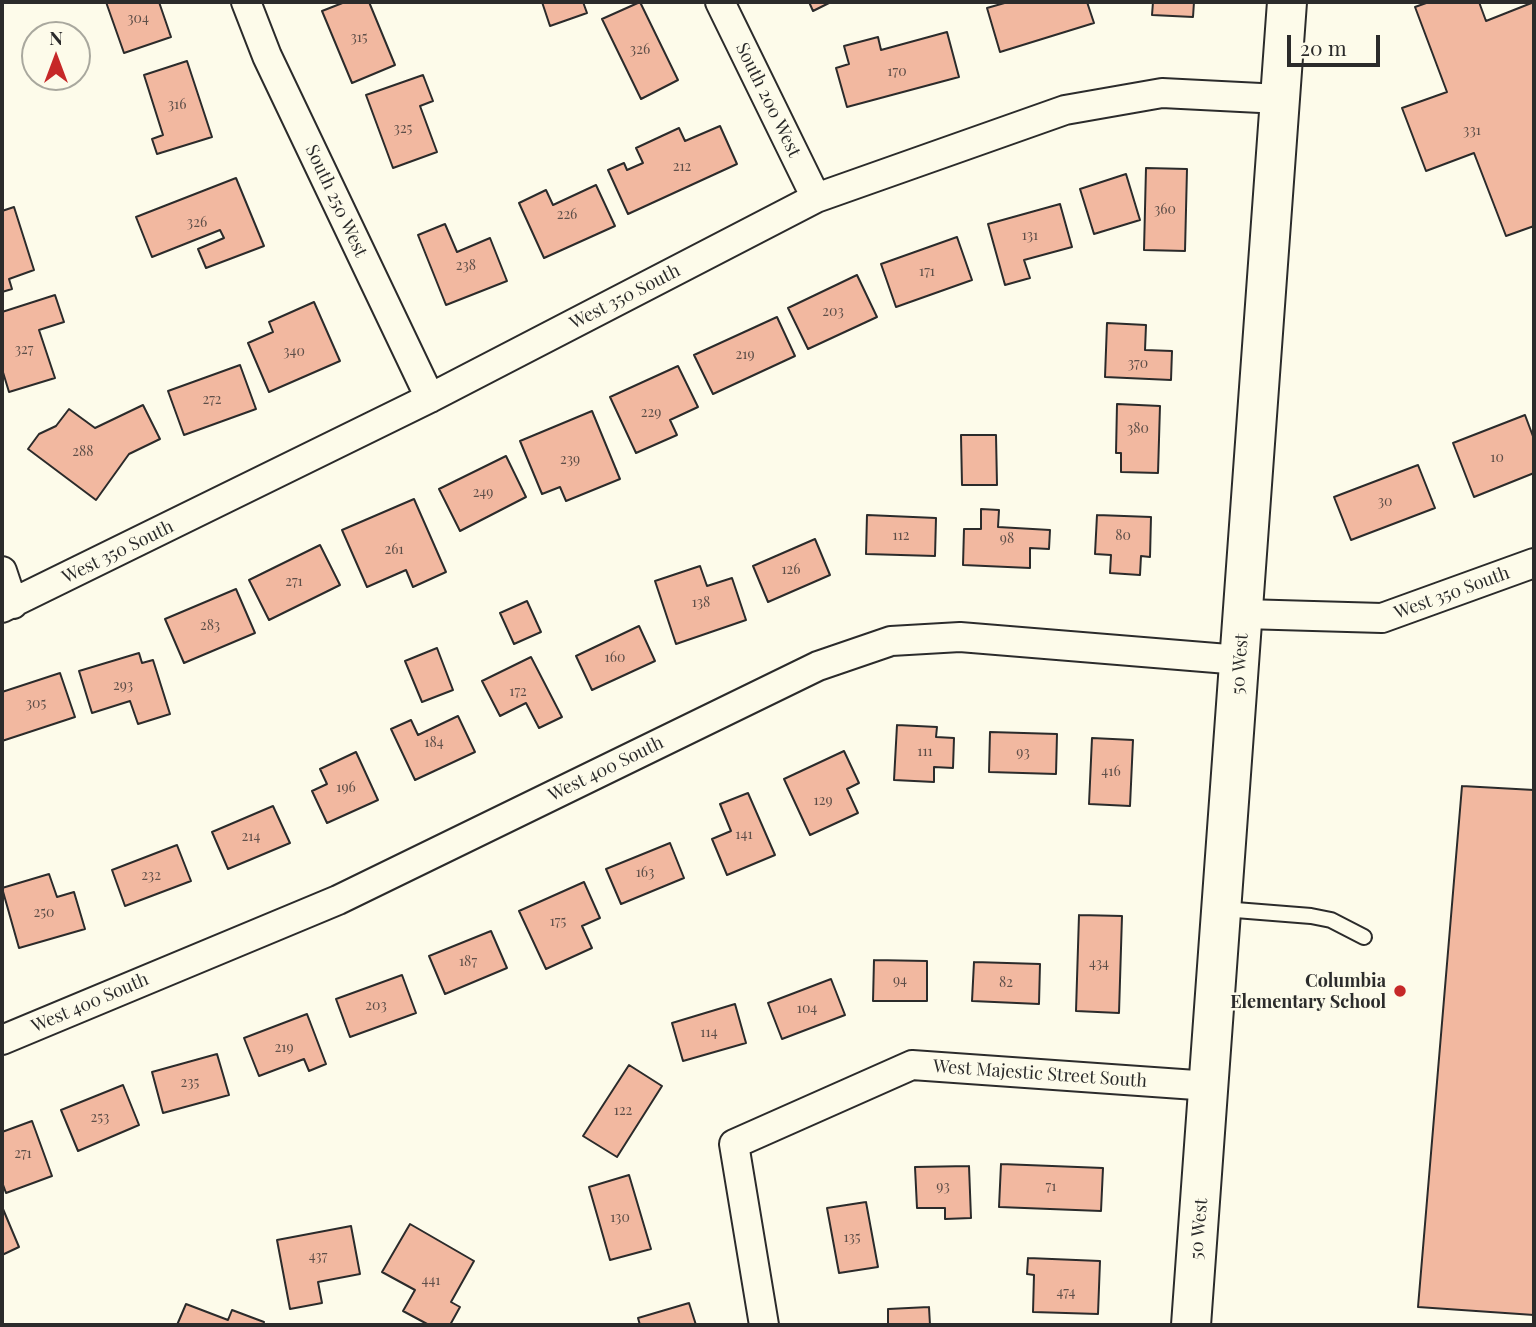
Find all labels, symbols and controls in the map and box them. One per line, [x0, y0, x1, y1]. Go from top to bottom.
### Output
house number: 304 [127, 11, 149, 27]
north arrow [21, 21, 91, 91]
scale bar [1291, 21, 1384, 65]
text: N [49, 24, 63, 50]
house number: 315 [350, 30, 368, 46]
text: 20 m [1300, 33, 1347, 61]
street label: South 200 West [731, 39, 805, 161]
house number: 326 [630, 42, 650, 58]
house number: 170 [887, 64, 907, 80]
house number: 316 [168, 97, 186, 113]
house number: 325 [394, 121, 412, 137]
house number: 331 [1463, 123, 1481, 139]
street label: South 250 West [301, 141, 371, 261]
house number: 212 [673, 159, 691, 175]
house number: 360 [1154, 202, 1176, 218]
house number: 226 [557, 207, 577, 223]
house number: 326 [187, 215, 207, 231]
house number: 131 [1022, 228, 1038, 244]
house number: 238 [456, 258, 476, 274]
street label: West 350 South [566, 260, 684, 334]
house number: 171 [919, 264, 935, 280]
house number: 203 [822, 304, 844, 320]
house number: 327 [15, 342, 33, 358]
house number: 340 [283, 344, 305, 360]
house number: 219 [735, 347, 755, 363]
house number: 370 [1128, 356, 1148, 372]
house number: 272 [202, 392, 222, 408]
house number: 229 [641, 405, 661, 421]
house number: 380 [1127, 421, 1149, 437]
house number: 288 [72, 444, 94, 460]
house number: 10 [1490, 450, 1504, 466]
house number: 239 [560, 452, 580, 468]
house number: 249 [473, 485, 493, 501]
house number: 30 [1378, 494, 1392, 510]
street label: West 350 South [59, 516, 177, 588]
house number: 112 [892, 528, 910, 544]
house number: 80 [1115, 528, 1131, 544]
house number: 98 [1000, 531, 1014, 547]
house number: 261 [384, 542, 404, 558]
house number: 126 [781, 562, 801, 578]
street label: West 350 South [1391, 562, 1513, 624]
house number: 271 [285, 574, 303, 590]
house number: 138 [692, 595, 710, 611]
house number: 283 [200, 618, 220, 634]
street label: 50 West [1227, 633, 1253, 695]
house number: 160 [605, 650, 625, 666]
house number: 293 [113, 678, 133, 694]
house number: 172 [509, 684, 527, 700]
house number: 305 [26, 696, 46, 712]
street label: West 400 South [545, 732, 667, 806]
house number: 184 [424, 735, 444, 751]
house number: 111 [917, 744, 933, 760]
house number: 93 [1016, 745, 1030, 761]
house number: 416 [1101, 764, 1121, 780]
house number: 196 [336, 780, 356, 796]
house number: 129 [813, 793, 833, 809]
house number: 141 [735, 827, 753, 843]
house number: 214 [242, 829, 260, 845]
house number: 163 [636, 865, 654, 881]
house number: 232 [141, 868, 161, 884]
house number: 250 [34, 905, 54, 921]
house number: 175 [550, 914, 566, 930]
house number: 187 [459, 954, 477, 970]
house number: 434 [1089, 956, 1109, 972]
street label: West 400 South [28, 969, 152, 1037]
place label: Columbia Elementary School [1230, 970, 1386, 1012]
house number: 94 [893, 973, 907, 989]
house number: 82 [999, 975, 1013, 991]
marker: Columbia Elementary School [1392, 983, 1408, 999]
house number: 203 [365, 998, 387, 1014]
house number: 104 [797, 1001, 817, 1017]
house number: 114 [700, 1025, 718, 1041]
house number: 219 [274, 1040, 294, 1056]
street label: West Majestic Street South [932, 1056, 1148, 1092]
house number: 235 [181, 1075, 199, 1091]
house number: 122 [614, 1103, 632, 1119]
house number: 253 [91, 1110, 109, 1126]
house number: 271 [14, 1146, 32, 1162]
house number: 93 [936, 1179, 950, 1195]
house number: 71 [1046, 1179, 1056, 1195]
street label: 50 West [1186, 1198, 1212, 1260]
house number: 130 [610, 1210, 630, 1226]
house number: 135 [843, 1230, 861, 1246]
house number: 437 [309, 1249, 327, 1265]
house number: 441 [421, 1273, 441, 1289]
house number: 474 [1057, 1285, 1075, 1301]

